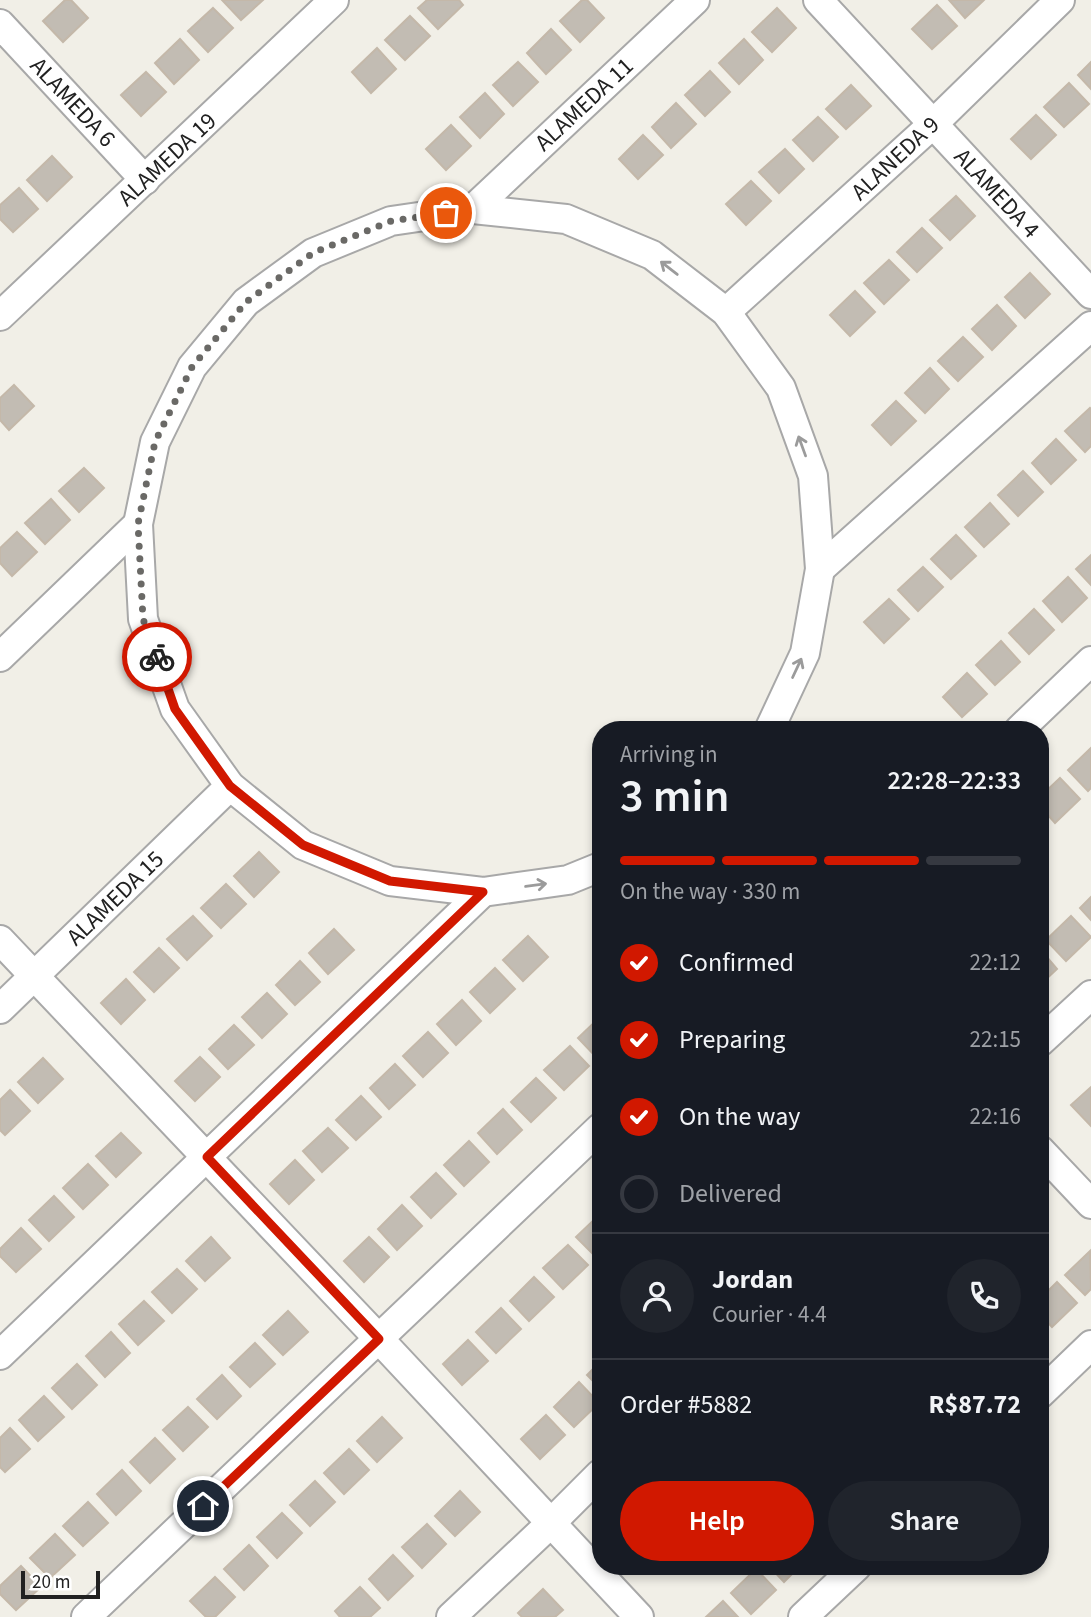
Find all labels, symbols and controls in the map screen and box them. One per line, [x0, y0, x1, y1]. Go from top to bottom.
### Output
street label: ALAMEDA 6 [22, 49, 124, 155]
street label: ALAMEDA 11 [527, 49, 642, 159]
street label: ALAMEDA 19 [110, 104, 225, 214]
street label: ALANEDA 9 [843, 108, 948, 209]
street label: ALAMEDA 4 [946, 140, 1048, 246]
pin [416, 183, 476, 243]
icon: bag [427, 194, 465, 232]
one-way arrow [660, 260, 678, 275]
one-way arrow [795, 435, 807, 457]
courier [122, 622, 192, 692]
icon: bike [138, 638, 176, 676]
one-way arrow [791, 658, 805, 679]
text: Arriving in [620, 738, 718, 771]
text: 22:28–22:33 [888, 762, 1021, 799]
text: 3 min [620, 764, 729, 829]
street label: ALAMEDA 15 [59, 843, 172, 954]
text: On the way · 330 m [620, 875, 800, 908]
one-way arrow [524, 878, 546, 891]
icon: check [620, 944, 658, 982]
text: Confirmed [679, 944, 794, 981]
text: 22:12 [970, 946, 1021, 979]
icon: check [620, 1021, 658, 1059]
text: Preparing [679, 1021, 785, 1058]
text: 22:15 [970, 1023, 1021, 1056]
icon: check [620, 1098, 658, 1136]
text: On the way [679, 1098, 800, 1135]
text: 22:16 [970, 1100, 1021, 1133]
text: Delivered [679, 1175, 782, 1212]
button: person [620, 1259, 694, 1333]
button: phone [947, 1259, 1021, 1333]
text: Jordan [712, 1261, 793, 1298]
text: Courier · 4.4 [712, 1298, 827, 1331]
text: Order #5882 [620, 1386, 752, 1423]
text: R$87.72 [929, 1386, 1021, 1423]
pin [173, 1476, 233, 1536]
button: Help [620, 1481, 814, 1561]
button: Share [828, 1481, 1021, 1561]
icon: home [184, 1487, 222, 1525]
scale bar [21, 1568, 100, 1600]
text: 20 m [32, 1569, 70, 1596]

